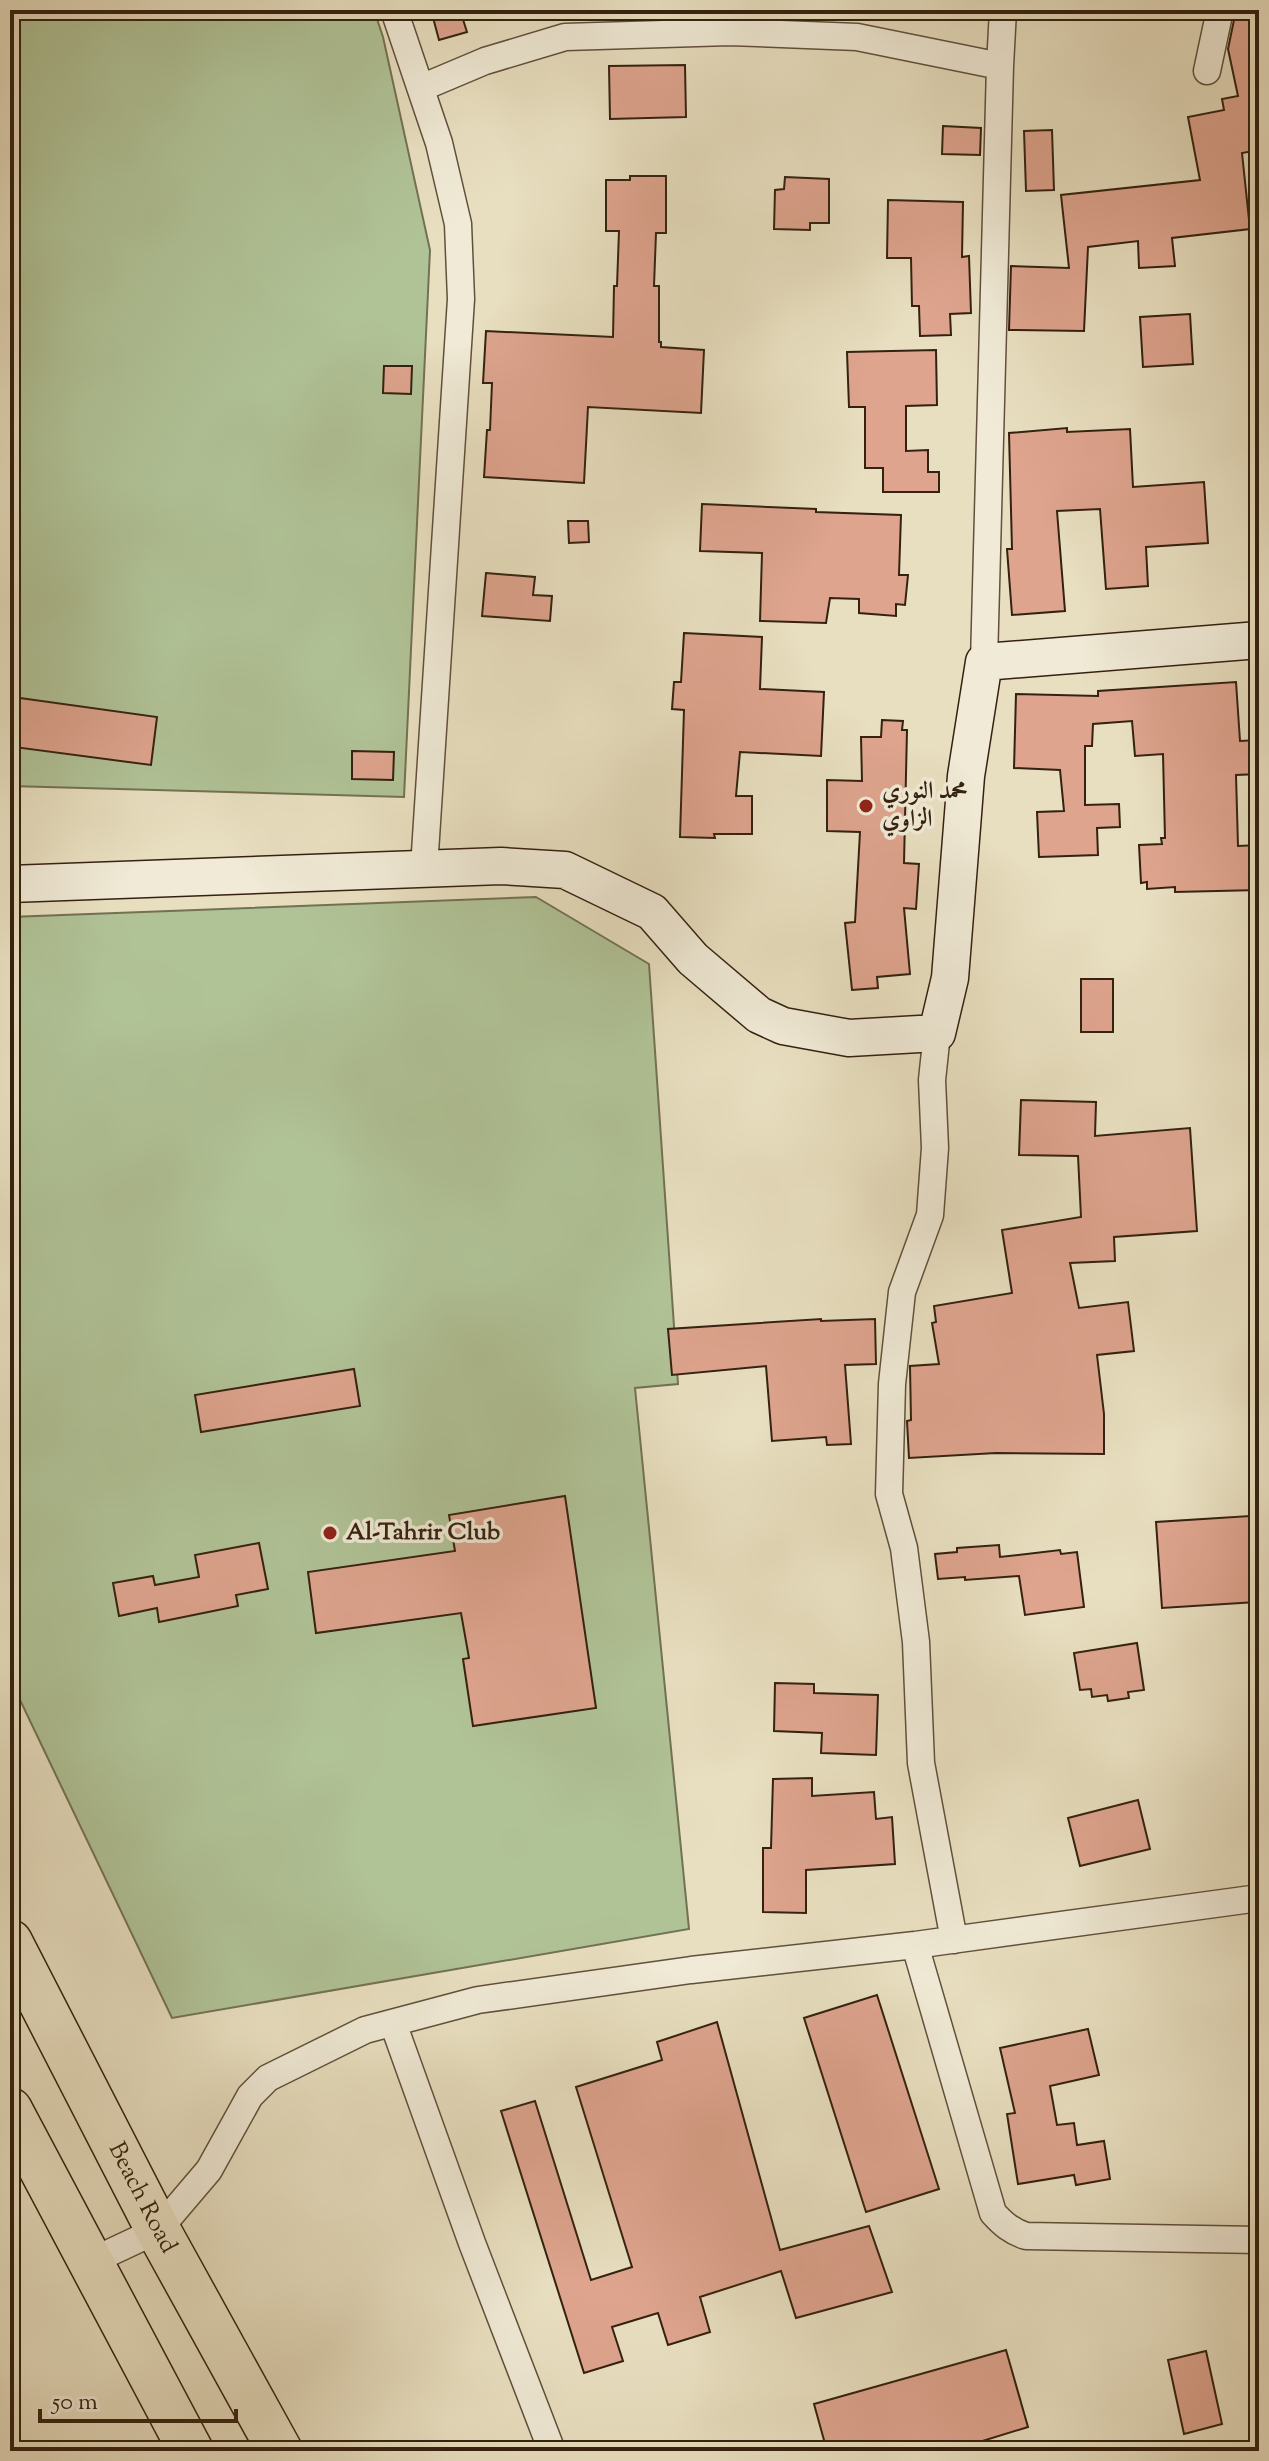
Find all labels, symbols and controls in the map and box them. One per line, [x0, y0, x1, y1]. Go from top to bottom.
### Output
place label: محمد النوري الزاوي [882, 775, 967, 837]
marker: محمد النوري الزاوي [857, 797, 875, 815]
place label: Al-Tahrir Club [346, 1516, 500, 1550]
marker: Al-Tahrir Club [321, 1524, 339, 1542]
street label: Beach Road [99, 2137, 185, 2260]
scale bar [40, 2373, 236, 2423]
text: 50 m [50, 2386, 98, 2420]

